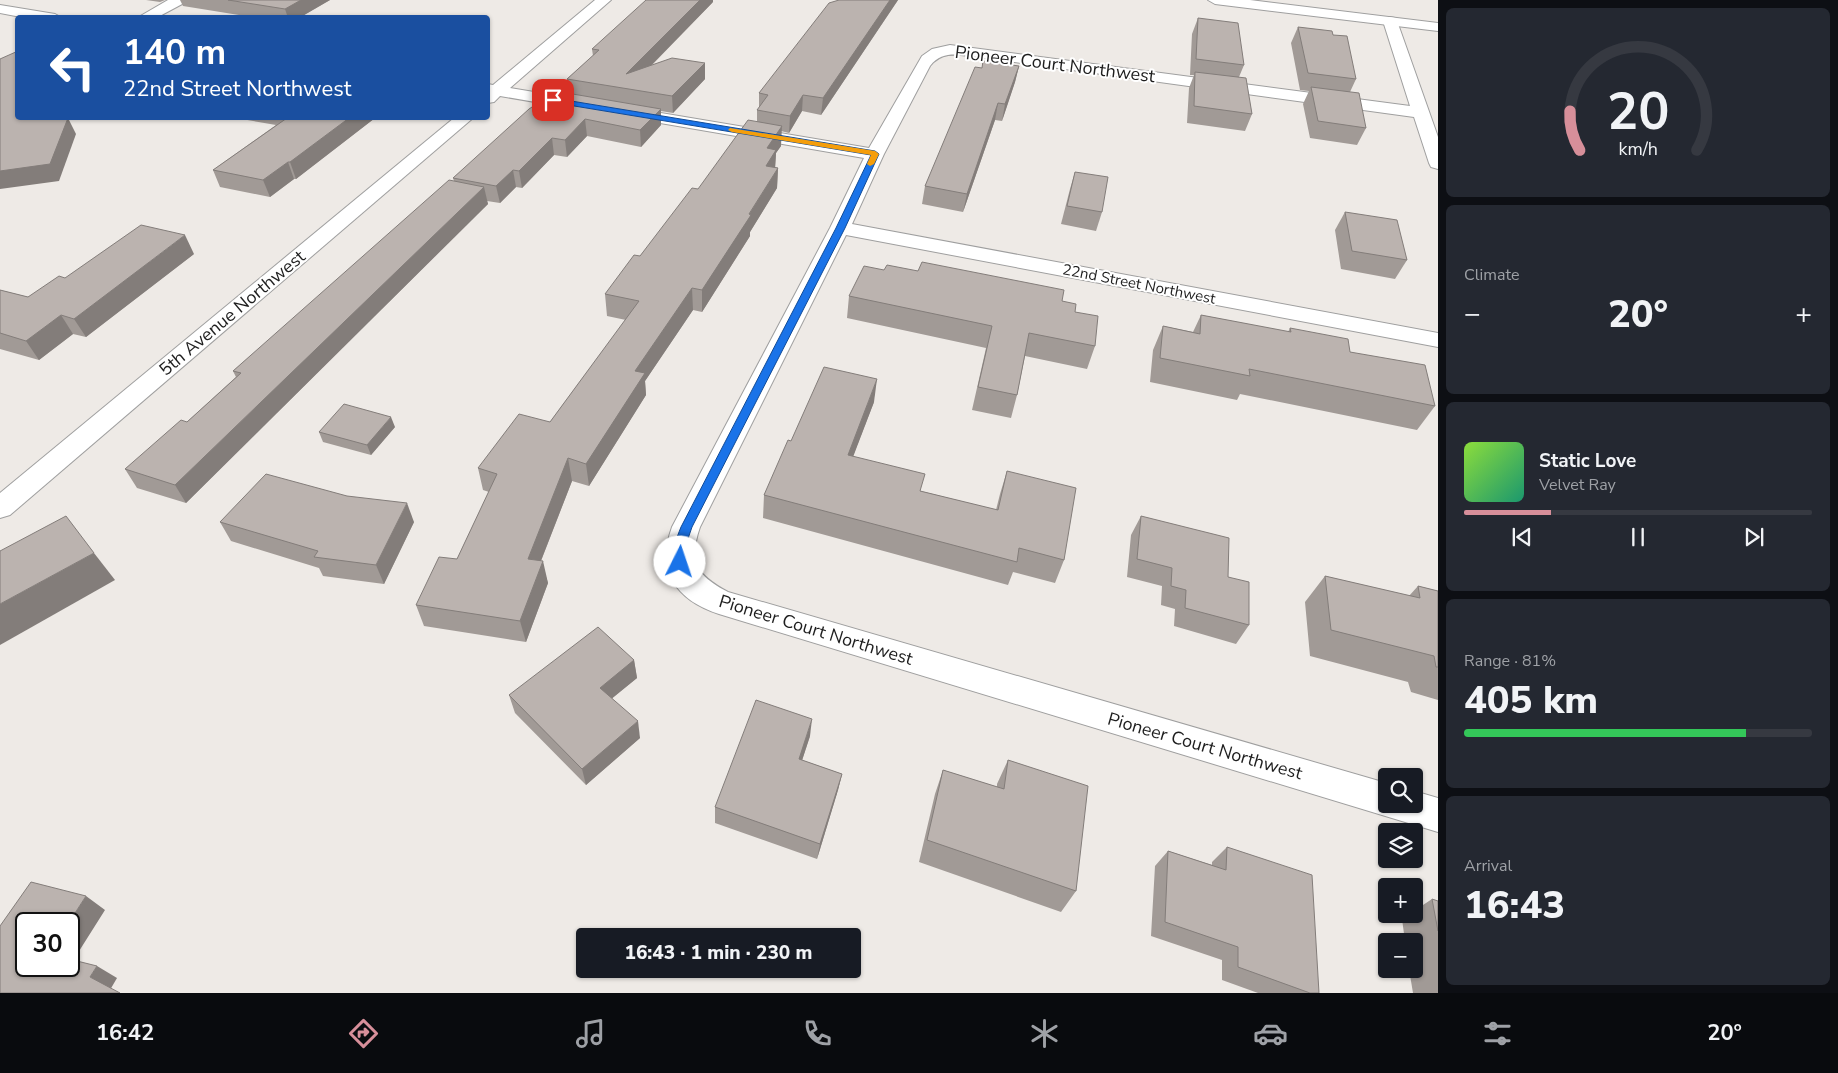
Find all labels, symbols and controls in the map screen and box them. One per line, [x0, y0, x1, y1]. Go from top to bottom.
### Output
text: 140 m [123, 29, 226, 76]
icon: left [40, 35, 105, 100]
street label: Pioneer Court Northwest [953, 40, 1157, 88]
text: 22nd Street Northwest [123, 74, 351, 104]
text: 20 [1607, 76, 1669, 147]
pin [532, 79, 574, 121]
icon: arrive [539, 86, 567, 114]
text: km/h [1618, 137, 1658, 161]
street label: 5th Avenue Northwest [154, 244, 311, 381]
street label: 22nd Street Northwest [1061, 259, 1218, 309]
text: Climate [1464, 264, 1519, 286]
text: 20° [1608, 289, 1668, 340]
text: − [1464, 295, 1481, 333]
text: + [1795, 295, 1812, 333]
text: Static Love [1539, 448, 1636, 474]
text: Velvet Ray [1539, 474, 1616, 496]
icon: previous [1508, 523, 1536, 551]
icon: pause [1624, 523, 1652, 551]
icon: next [1740, 523, 1768, 551]
position arrow [653, 535, 705, 587]
street label: Pioneer Court Northwest [716, 589, 917, 671]
text: Range · 81% [1464, 650, 1556, 672]
text: 405 km [1464, 675, 1598, 726]
street label: Pioneer Court Northwest [1105, 707, 1306, 786]
map controls [1378, 768, 1423, 978]
button: search [1378, 768, 1423, 813]
button: layers [1378, 823, 1423, 868]
text: Arrival [1464, 855, 1512, 877]
button: + [1378, 878, 1423, 923]
text: 16:43 [1464, 880, 1565, 931]
speed limit sign: 30 [15, 912, 80, 977]
button: − [1378, 933, 1423, 978]
text: 16:43 · 1 min · 230 m [625, 940, 812, 966]
icon: directions [346, 1016, 381, 1051]
icon: music [573, 1016, 608, 1051]
icon: phone [800, 1016, 835, 1051]
icon: climate [1027, 1016, 1062, 1051]
icon: car [1253, 1016, 1288, 1051]
icon: filters [1480, 1016, 1515, 1051]
text: 16:42 [96, 1018, 154, 1048]
text: 20° [1707, 1018, 1742, 1048]

